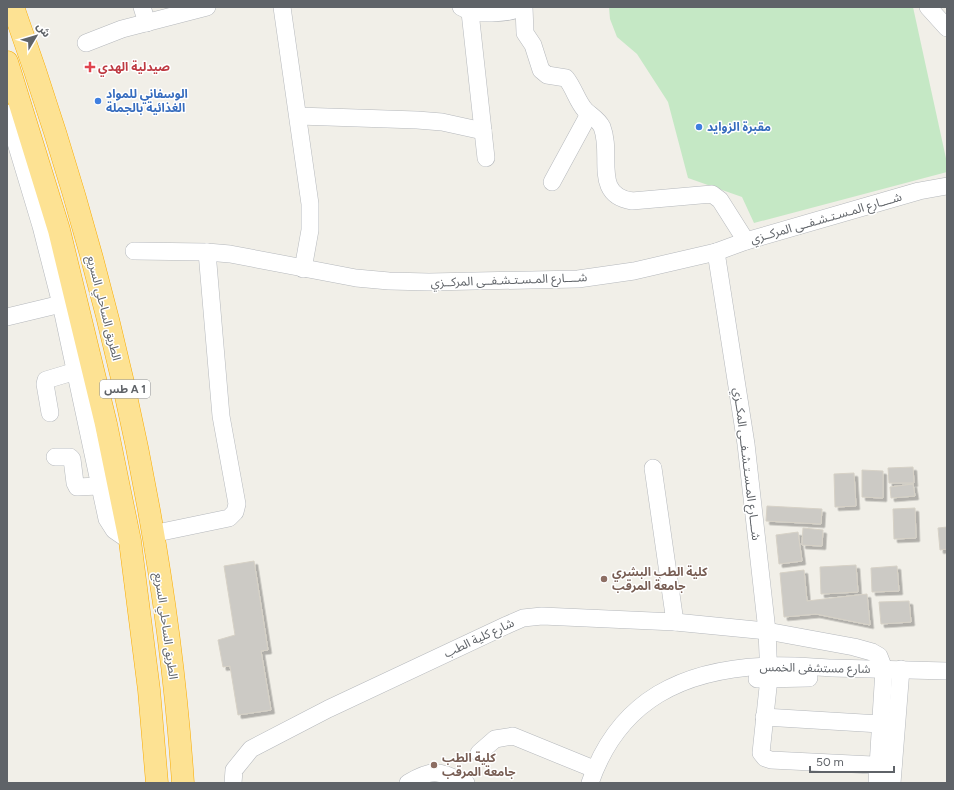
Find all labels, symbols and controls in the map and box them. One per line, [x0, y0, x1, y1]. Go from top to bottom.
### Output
north arrow [16, 16, 56, 56]
text: ش [34, 20, 53, 40]
place label: صيدلية الهدي [98, 60, 170, 77]
marker: صيدلية الهدي [85, 62, 95, 72]
place label: الوسفاني للمواد الغذائية بالجملة [106, 87, 188, 115]
marker: الوسفاني للمواد الغذائية بالجملة [93, 96, 103, 106]
place label: مقبرة الزوايد [707, 120, 771, 134]
marker: مقبرة الزوايد [694, 122, 704, 132]
street label: شــــارع المـسـتـشـفــى المركــزي [749, 190, 904, 249]
street label: الطريق الساحلي السريع [81, 254, 124, 363]
street label: شــــارع المـسـتـشـفــى المركــزي [430, 270, 588, 293]
road number: طس A 1 [100, 380, 150, 398]
street label: شــــارع المـسـتـشـفــى المكــزي [728, 387, 763, 541]
place label: كلية الطب البشري جامعة المرقب [612, 565, 708, 593]
street label: الطريق الساحلي السريع [149, 572, 180, 681]
marker: كلية الطب البشري جامعة المرقب [599, 574, 609, 584]
street label: شارع كلية الطب [442, 616, 517, 662]
street label: شارع مستشفى الخمس [759, 660, 871, 678]
scale bar [810, 748, 894, 774]
place label: كلية الطب جامعة المرقب [442, 751, 516, 779]
text: 50 m [816, 755, 844, 769]
marker: كلية الطب جامعة المرقب [429, 760, 439, 770]

